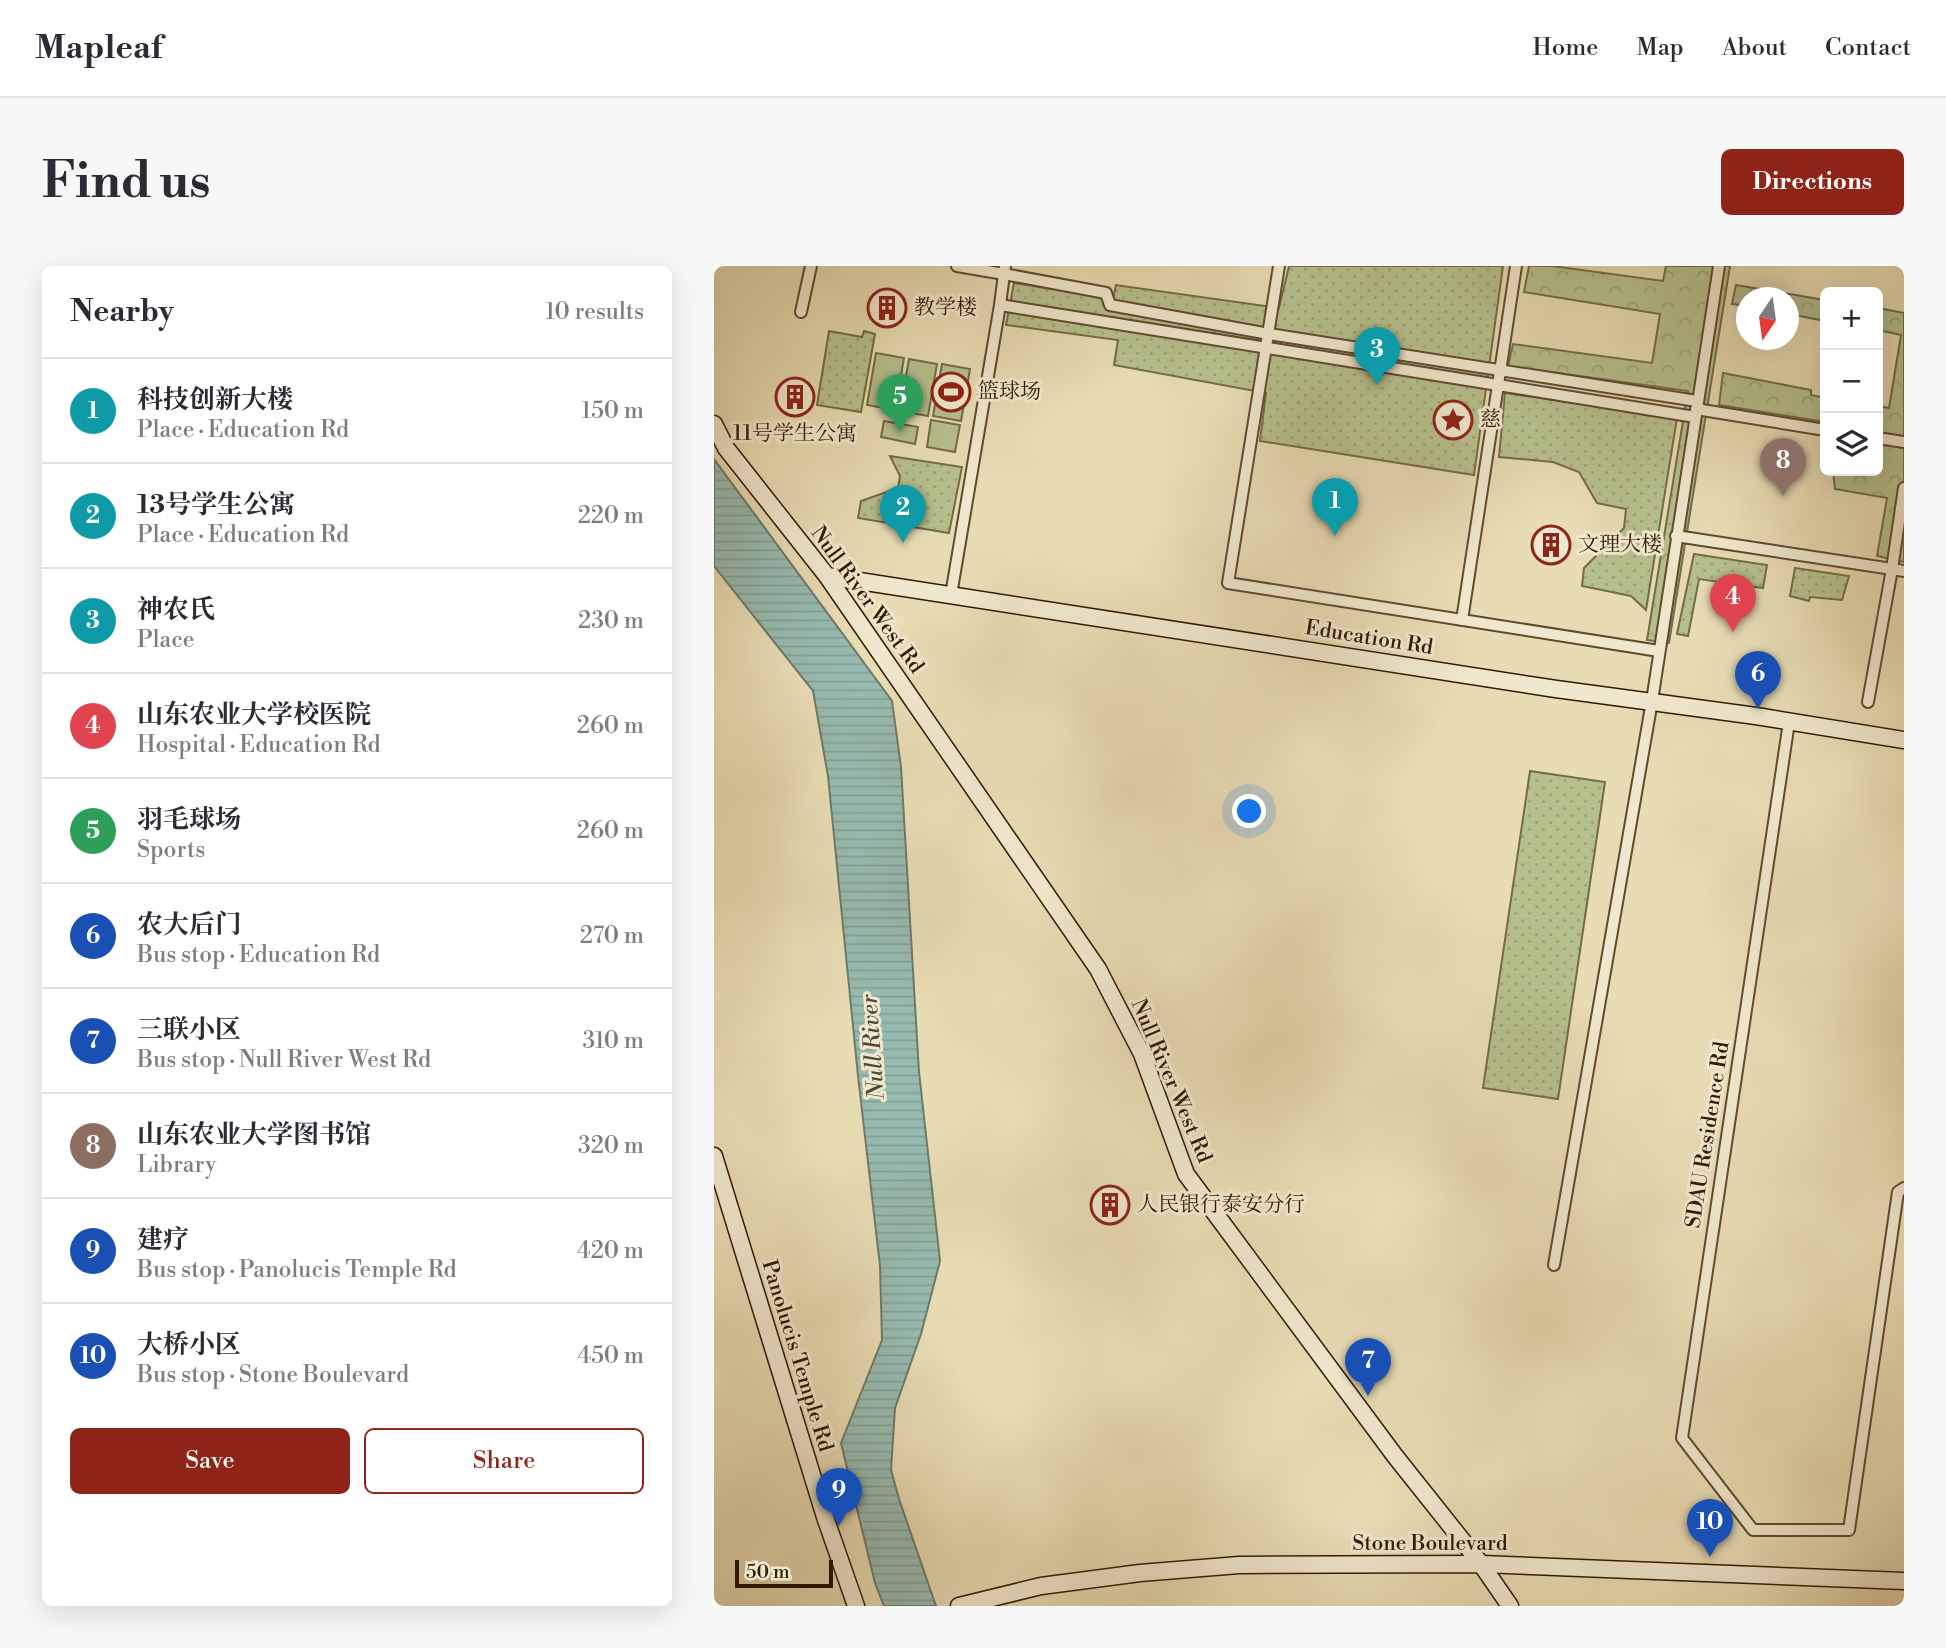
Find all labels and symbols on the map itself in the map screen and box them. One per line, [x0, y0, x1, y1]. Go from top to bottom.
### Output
building icon: 教学楼 [866, 287, 908, 329]
north arrow [1736, 287, 1799, 350]
place label: 教学楼 [914, 295, 977, 321]
pin: 3 [1354, 327, 1400, 385]
sports icon: 篮球场 [930, 371, 972, 413]
pin: 5 [877, 374, 923, 432]
building icon: 11号学生公寓 [774, 376, 816, 418]
place label: 篮球场 [978, 379, 1041, 405]
place icon: 慈 [1432, 399, 1474, 441]
place label: 慈 [1480, 407, 1501, 433]
place label: 11号学生公寓 [733, 421, 857, 447]
pin: 8 [1760, 438, 1806, 496]
pin: 1 [1312, 478, 1358, 536]
pin: 2 [880, 485, 926, 543]
street label: Null River West Rd [805, 521, 929, 679]
building icon: 文理大楼 [1530, 524, 1572, 566]
place label: 文理大楼 [1578, 532, 1662, 558]
pin: 4 [1710, 574, 1756, 632]
street label: Education Rd [1303, 615, 1435, 661]
pin: 6 [1735, 651, 1781, 709]
your location [1232, 794, 1266, 828]
water label: Null River [855, 992, 891, 1101]
street label: Null River West Rd [1125, 995, 1217, 1167]
street label: SDAU Residence Rd [1680, 1040, 1736, 1230]
building icon: 人民银行泰安分行 [1089, 1184, 1131, 1226]
place label: 人民银行泰安分行 [1137, 1192, 1305, 1218]
street label: Panolucis Temple Rd [755, 1257, 839, 1455]
pin: 7 [1345, 1338, 1391, 1396]
pin: 9 [816, 1468, 862, 1526]
pin: 10 [1687, 1499, 1733, 1557]
street label: Stone Boulevard [1352, 1531, 1508, 1557]
scale bar [735, 1557, 833, 1589]

